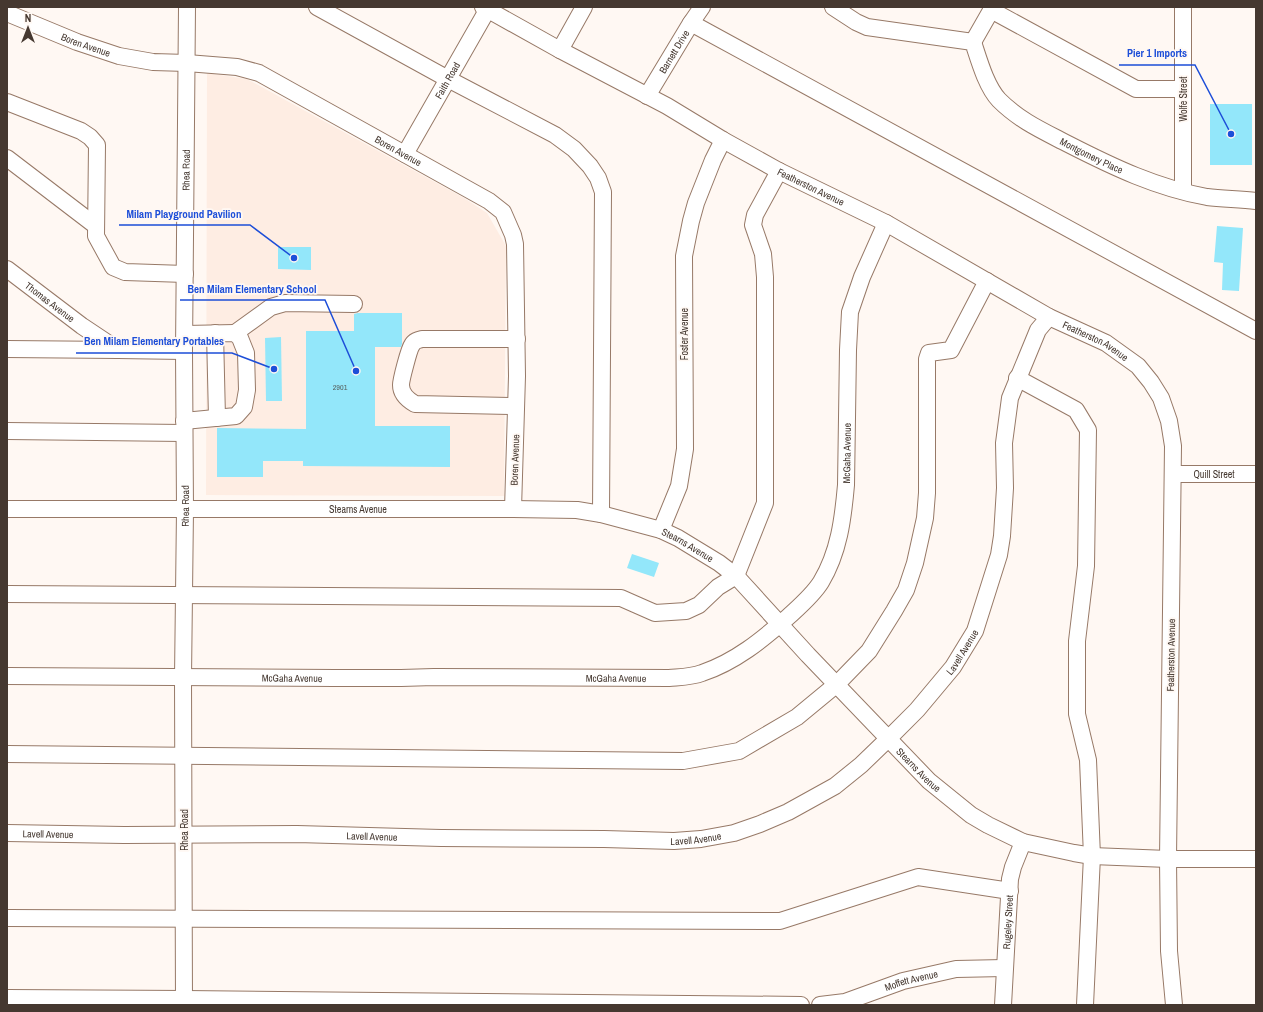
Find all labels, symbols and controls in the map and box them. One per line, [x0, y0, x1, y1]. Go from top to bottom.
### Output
north arrow [8, 8, 48, 48]
text: N [25, 11, 31, 25]
street label: Barnett Drive [656, 27, 692, 76]
street label: Boren Avenue [59, 30, 113, 59]
callout: Pier 1 Imports [1119, 42, 1195, 65]
text: Pier 1 Imports [1127, 46, 1187, 60]
street label: Faith Road [432, 60, 463, 101]
street label: Wolfe Street [1177, 76, 1190, 121]
street label: Boren Avenue [373, 132, 424, 169]
street label: Montgomery Place [1058, 134, 1125, 176]
street label: Rhea Road [179, 149, 192, 191]
street label: Featherston Avenue [775, 165, 847, 209]
callout: Milam Playground Pavilion [119, 202, 250, 225]
text: Milam Playground Pavilion [127, 207, 241, 221]
callout: Ben Milam Elementary School [180, 277, 325, 300]
street label: Thomas Avenue [22, 279, 78, 325]
text: Ben Milam Elementary School [188, 282, 316, 296]
street label: Foster Avenue [678, 307, 691, 360]
street label: Featherston Avenue [1061, 318, 1131, 364]
callout: Ben Milam Elementary Portables [76, 330, 232, 353]
text: Ben Milam Elementary Portables [84, 334, 224, 348]
house number: 2901 [333, 382, 348, 392]
street label: McGaha Avenue [840, 422, 853, 484]
street label: Boren Avenue [508, 434, 522, 486]
street label: Quill Street [1193, 468, 1235, 481]
street label: Rhea Road [178, 485, 192, 527]
street label: Stearns Avenue [329, 503, 387, 516]
street label: Stearns Avenue [660, 525, 717, 565]
street label: Featherston Avenue [1164, 618, 1178, 692]
street label: Lavell Avenue [943, 626, 981, 677]
street label: McGaha Avenue [262, 671, 323, 684]
street label: McGaha Avenue [586, 671, 647, 684]
street label: Stearns Avenue [894, 745, 944, 795]
street label: Rhea Road [178, 809, 191, 851]
street label: Lavell Avenue [22, 827, 74, 841]
street label: Lavell Avenue [346, 829, 398, 843]
street label: Lavell Avenue [670, 829, 723, 848]
street label: Rugeley Street [1000, 894, 1016, 950]
street label: Moffett Avenue [883, 967, 939, 994]

